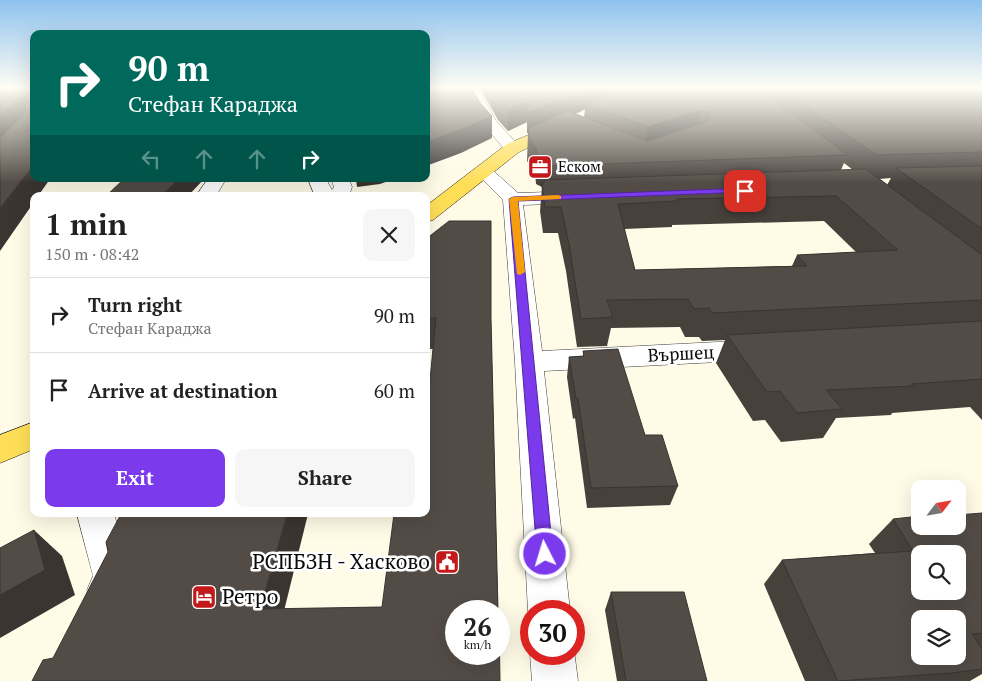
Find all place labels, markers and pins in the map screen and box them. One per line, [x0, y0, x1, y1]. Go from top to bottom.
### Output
office icon: Еском [527, 154, 553, 180]
place label: Еском [558, 156, 601, 176]
pin [724, 170, 766, 212]
place label: РСПБЗН - Хасково [252, 547, 430, 575]
public building icon: РСПБЗН - Хасково [434, 549, 460, 575]
place label: Ретро [222, 582, 278, 610]
hotel icon: Ретро [191, 584, 217, 610]

